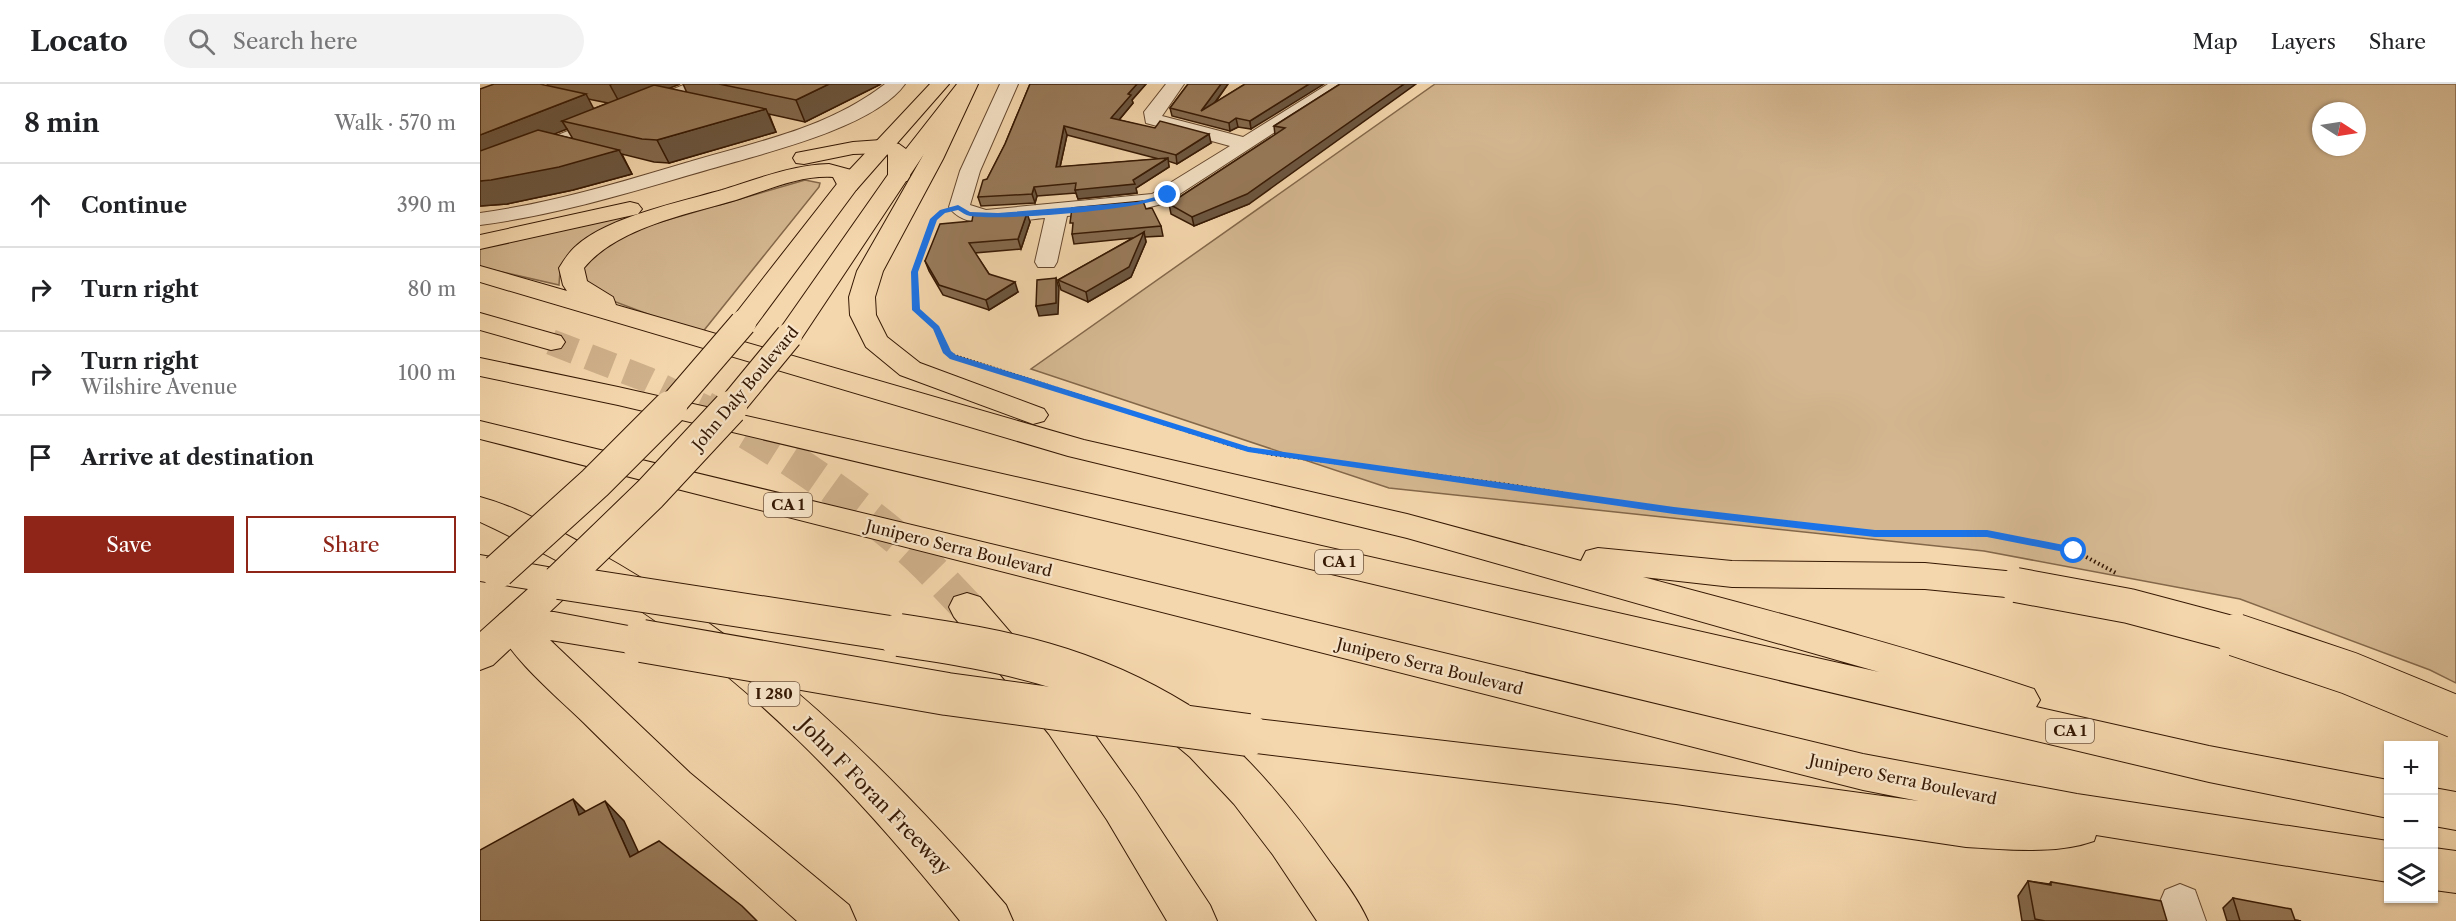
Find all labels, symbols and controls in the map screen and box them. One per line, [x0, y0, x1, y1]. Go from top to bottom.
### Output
search box [164, 14, 584, 68]
text: Locato [30, 24, 128, 58]
icon: search [185, 25, 218, 58]
text: Search here [233, 28, 358, 55]
text: Map [2193, 29, 2238, 54]
text: Layers [2271, 29, 2336, 54]
text: Share [2369, 29, 2426, 54]
north arrow [2312, 102, 2366, 156]
text: 8 min [24, 107, 100, 139]
text: Walk · 570 m [335, 111, 456, 135]
route end [1154, 181, 1180, 207]
icon: ahead [24, 189, 57, 222]
text: Continue [81, 192, 187, 219]
text: 390 m [397, 193, 456, 217]
icon: right [24, 273, 57, 306]
text: Turn right [81, 276, 199, 303]
text: 80 m [408, 277, 456, 301]
street label: John Daly Boulevard [685, 322, 803, 456]
text: Turn right [81, 348, 199, 375]
icon: right [24, 357, 57, 390]
text: 100 m [398, 361, 456, 385]
text: Wilshire Avenue [81, 375, 237, 399]
icon: arrive [24, 441, 57, 474]
text: Arrive at destination [81, 444, 314, 471]
road number: CA 1 [764, 493, 812, 517]
street label: Junipero Serra Boulevard [861, 514, 1054, 581]
button: Save [24, 516, 234, 573]
button: Share [246, 516, 456, 573]
route start [2060, 537, 2086, 563]
road number: CA 1 [1315, 550, 1363, 574]
street label: Junipero Serra Boulevard [1332, 632, 1525, 699]
road number: I 280 [748, 682, 800, 706]
street label: John F Foran Freeway [792, 710, 957, 880]
road number: CA 1 [2046, 719, 2094, 743]
map controls [2384, 741, 2438, 903]
button: + [2384, 741, 2438, 795]
street label: Junipero Serra Boulevard [1804, 749, 1999, 809]
button: − [2384, 795, 2438, 849]
button: layers [2384, 849, 2438, 903]

